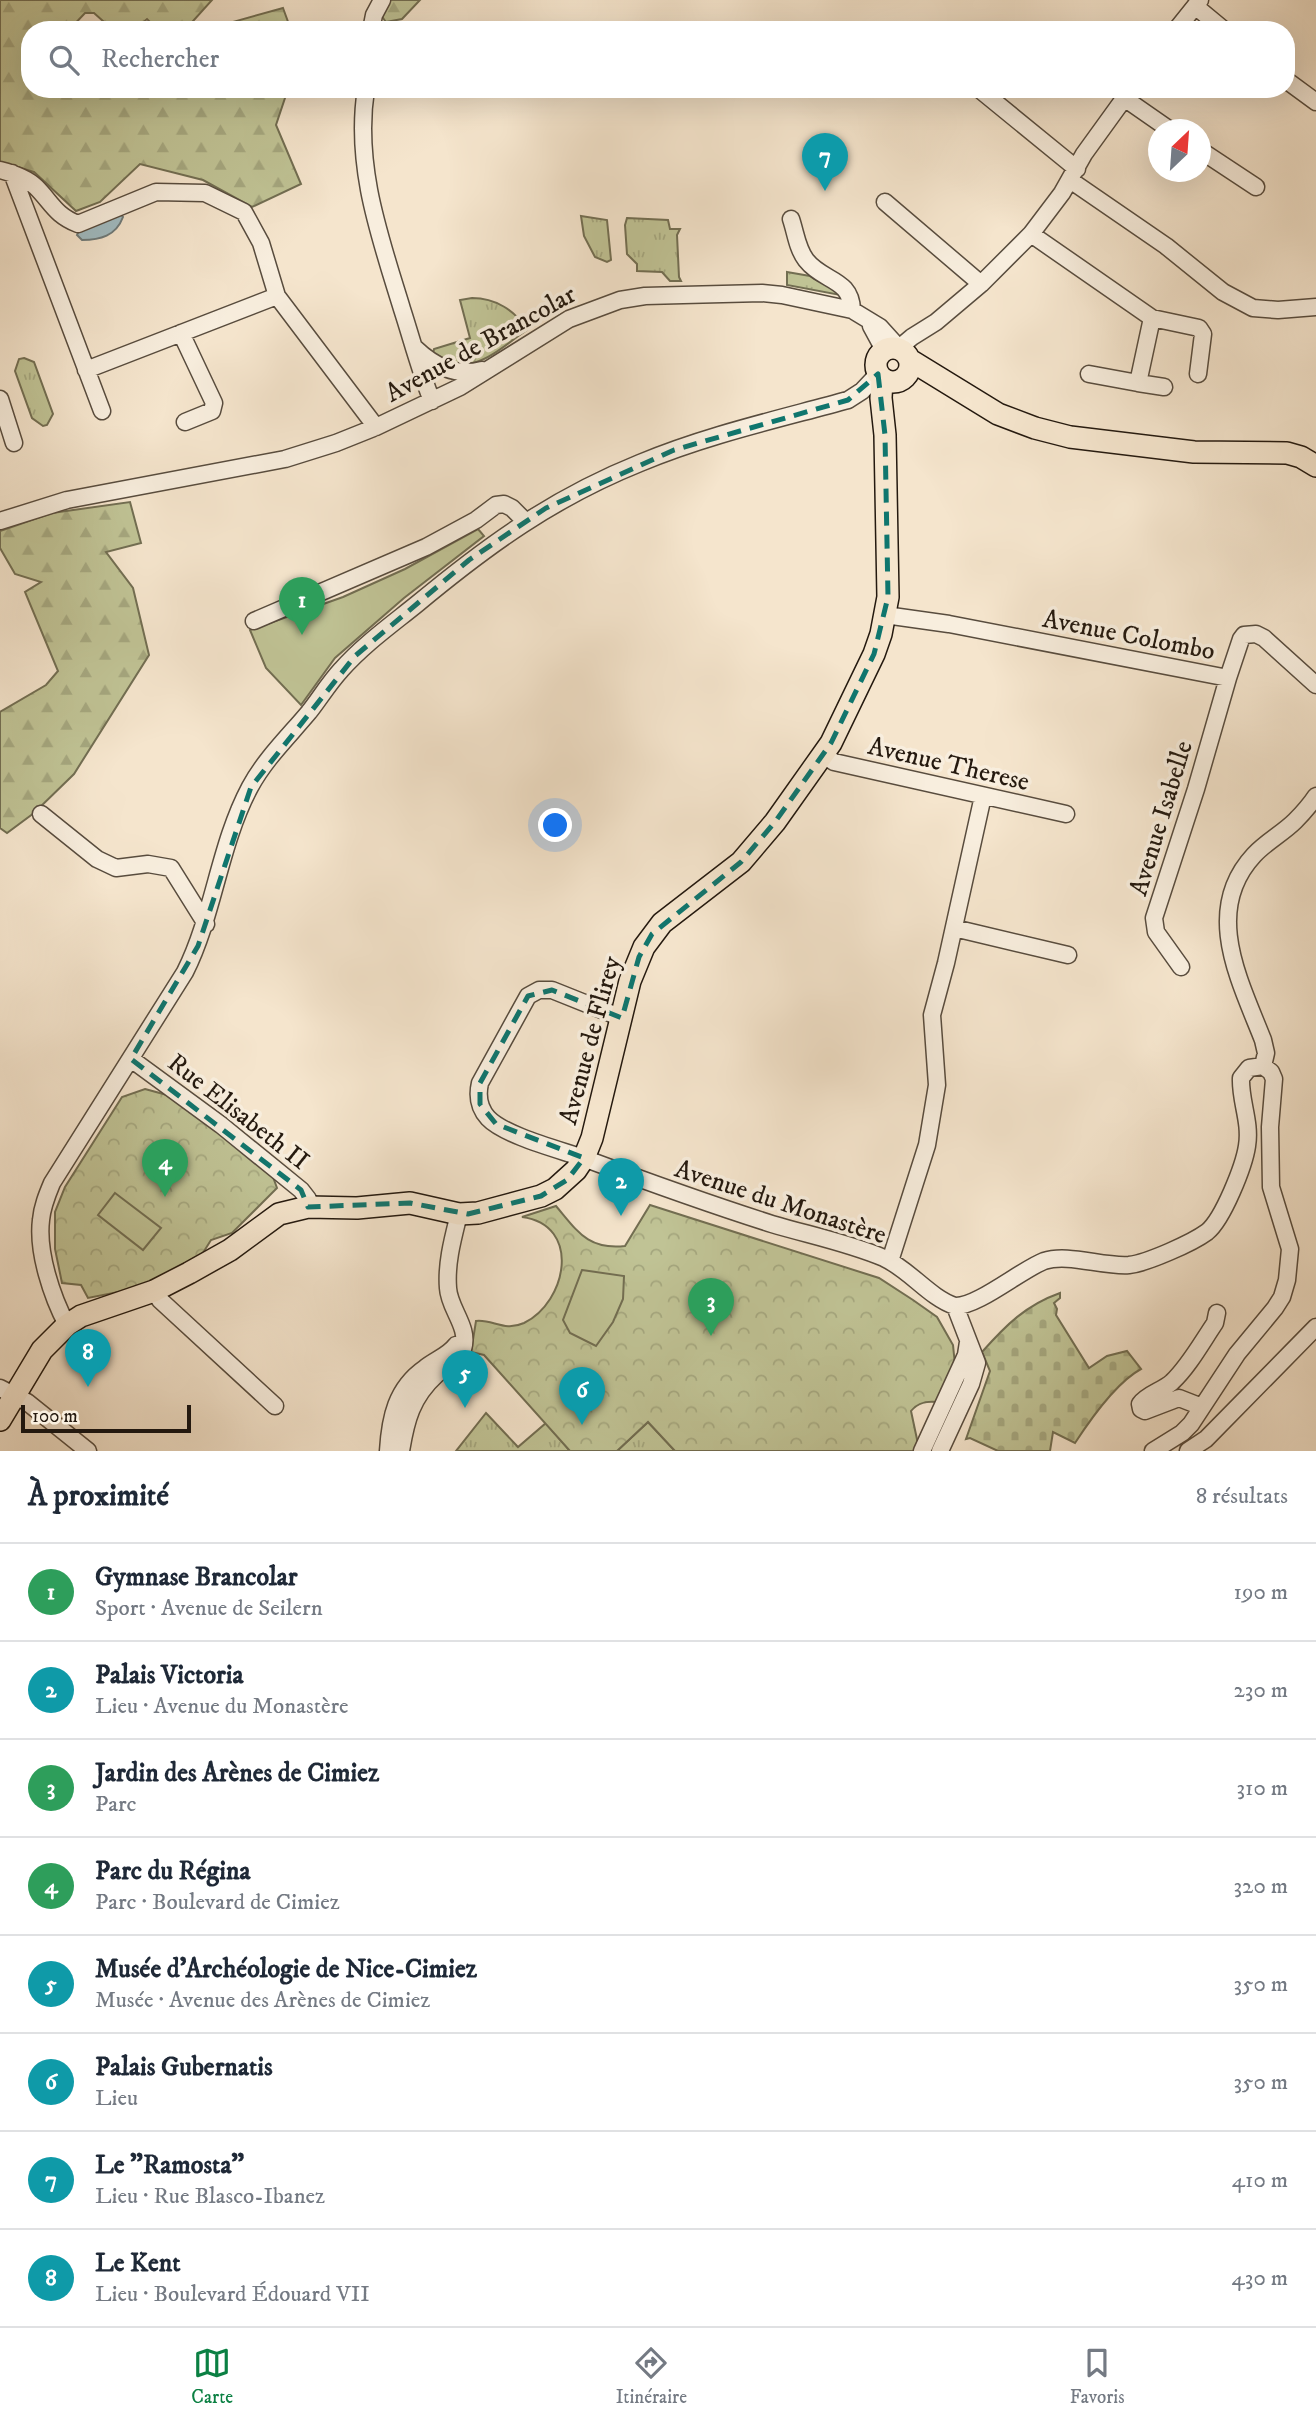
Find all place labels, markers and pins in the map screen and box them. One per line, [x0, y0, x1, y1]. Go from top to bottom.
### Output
pin: 7 [802, 133, 848, 191]
pin: 1 [279, 577, 325, 635]
pin: 4 [142, 1139, 188, 1197]
pin: 2 [598, 1158, 644, 1216]
pin: 3 [688, 1278, 734, 1336]
pin: 8 [65, 1329, 111, 1387]
pin: 5 [442, 1350, 488, 1408]
pin: 6 [559, 1367, 605, 1425]

